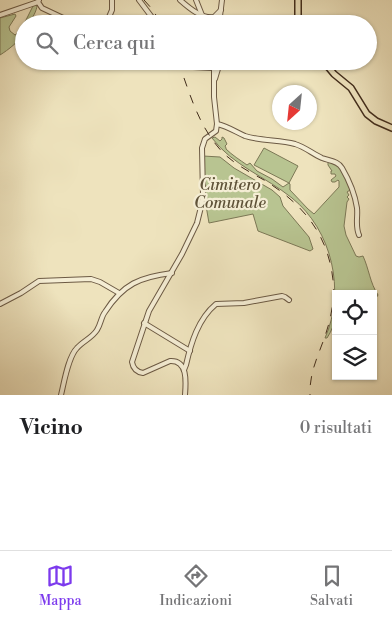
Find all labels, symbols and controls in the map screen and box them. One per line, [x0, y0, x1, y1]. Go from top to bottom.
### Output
search box [15, 15, 377, 70]
icon: search [33, 29, 61, 57]
text: Cerca qui [73, 31, 156, 55]
north arrow [272, 85, 317, 130]
park label: Cimitero Comunale [194, 175, 267, 213]
map controls [332, 290, 377, 380]
button: locate [332, 290, 377, 335]
button: layers [332, 335, 377, 380]
text: Vicino [20, 415, 83, 441]
text: 0 risultati [300, 418, 372, 438]
tab: Mappa [39, 562, 82, 610]
tab: Indicazioni [160, 562, 232, 610]
tab: Salvati [310, 562, 353, 610]

